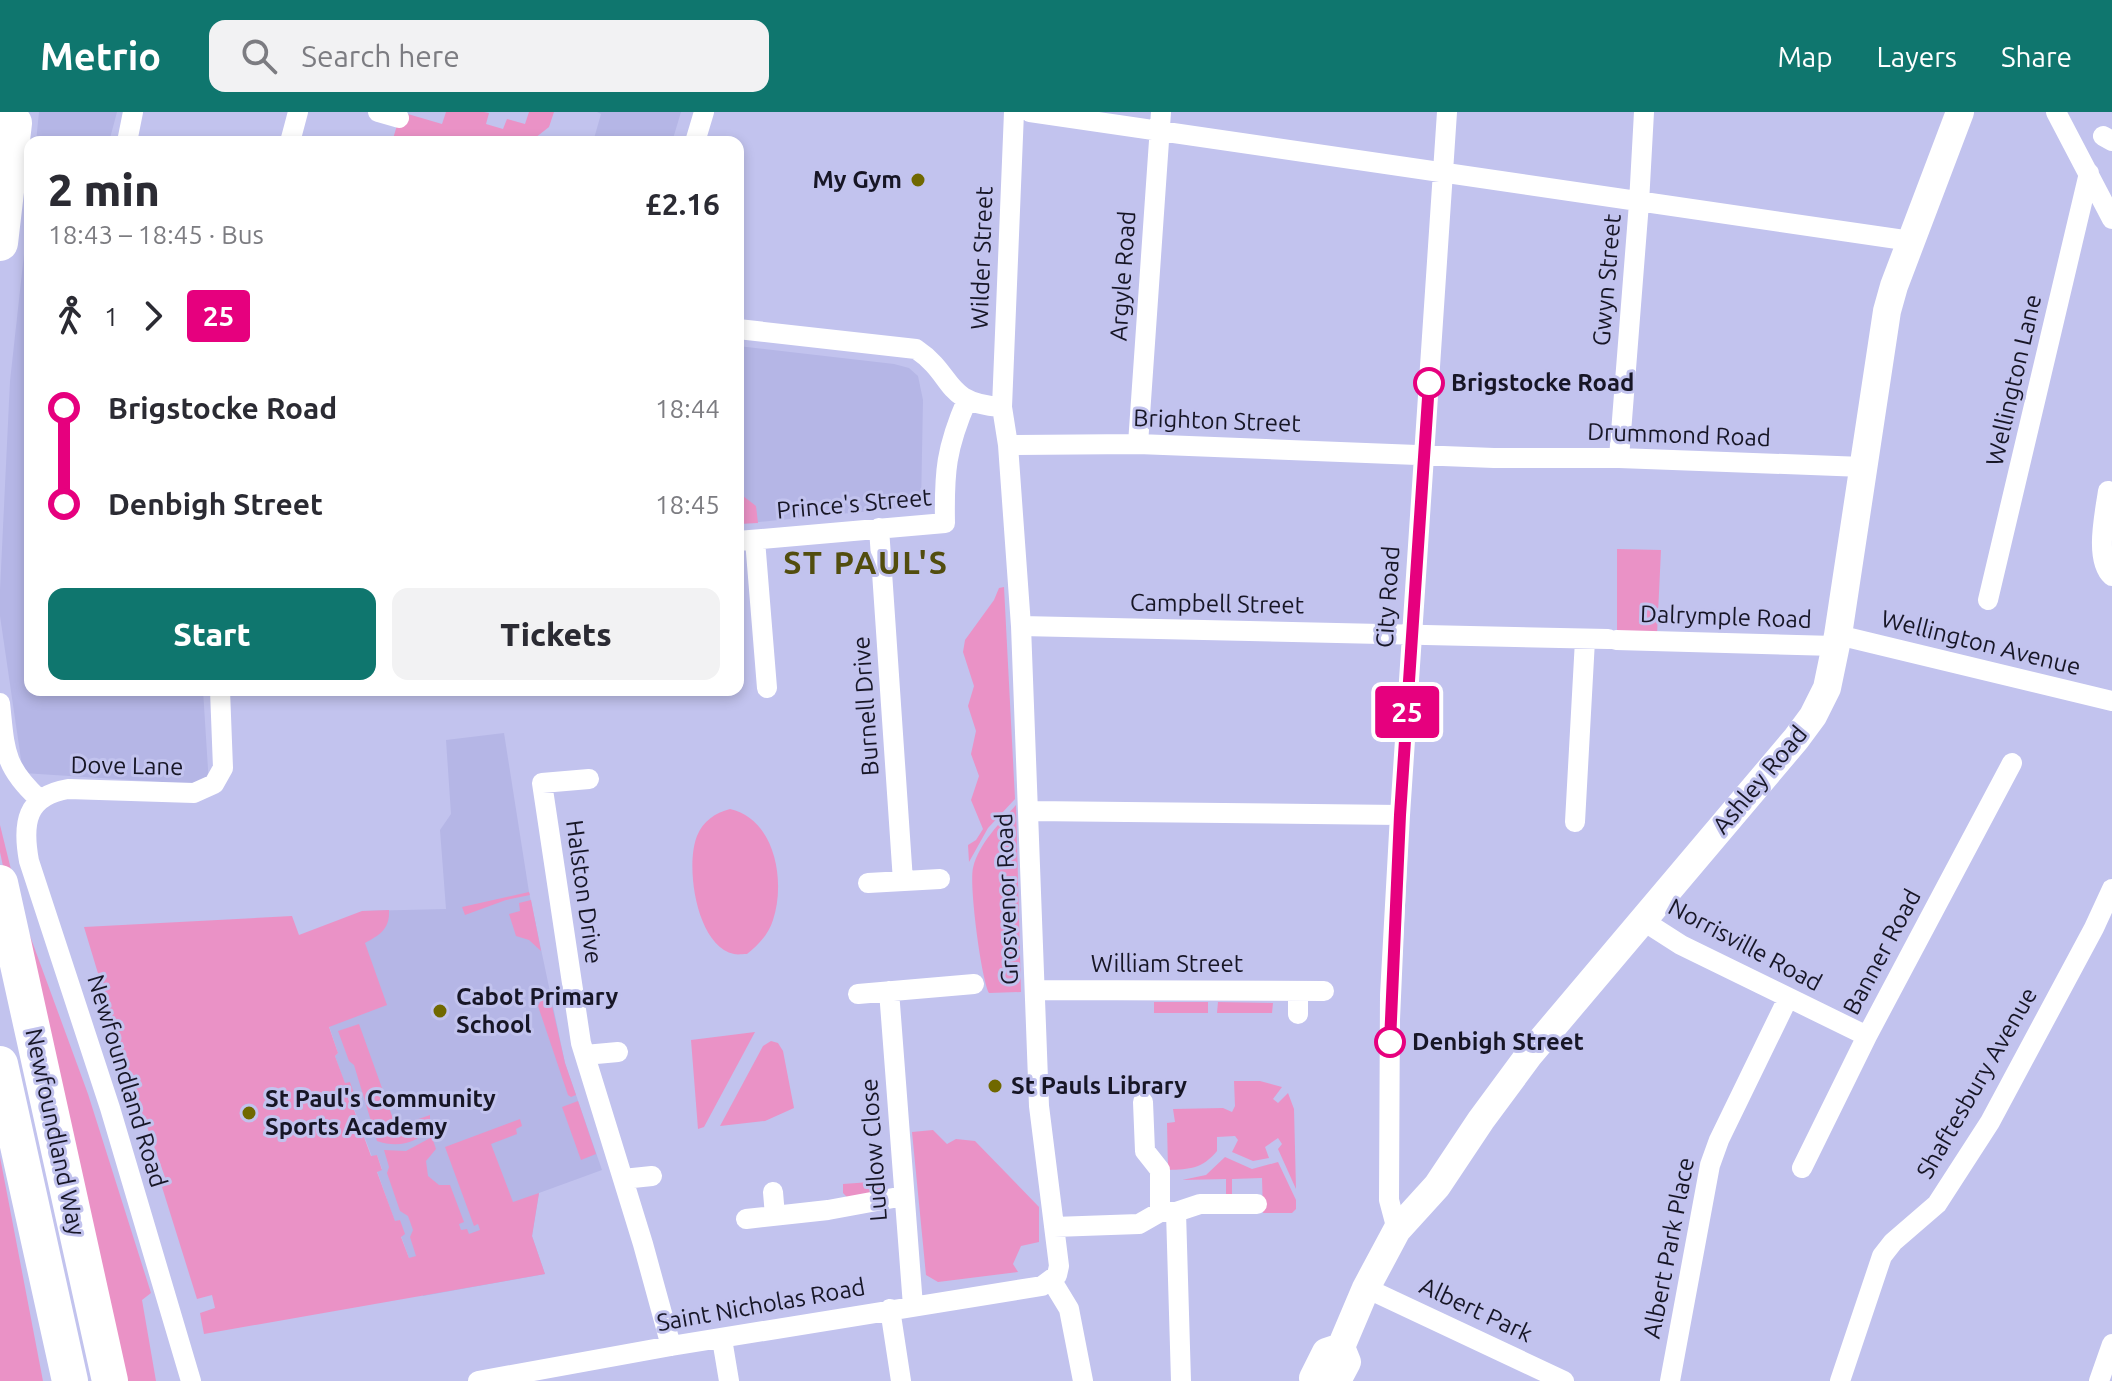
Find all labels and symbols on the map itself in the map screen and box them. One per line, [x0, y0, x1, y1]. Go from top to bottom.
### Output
place label: My Gym [812, 166, 902, 193]
marker: My Gym [909, 171, 927, 189]
street label: Wilder Street [966, 185, 998, 330]
street label: Argyle Road [1104, 210, 1141, 342]
street label: Gwyn Street [1587, 212, 1626, 347]
street label: Wellington Lane [1981, 292, 2046, 468]
marker: Brigstocke Road [1414, 368, 1444, 398]
place label: Brigstocke Road [1451, 369, 1634, 396]
street label: Brighton Street [1133, 404, 1302, 437]
street label: Drummond Road [1587, 418, 1771, 451]
street label: Prince's Street [775, 483, 933, 524]
district label: ST PAUL'S [783, 544, 949, 580]
street label: City Road [1370, 545, 1405, 649]
street label: Campbell Street [1130, 588, 1305, 619]
street label: Dalrymple Road [1640, 600, 1812, 633]
street label: Wellington Avenue [1879, 605, 2084, 680]
street label: Burnell Drive [847, 635, 884, 777]
line badge: 25 [1371, 686, 1443, 738]
street label: Ashley Road [1707, 720, 1812, 839]
street label: Dove Lane [70, 751, 184, 780]
street label: Grosvenor Road [990, 813, 1023, 985]
street label: Halston Drive [561, 818, 608, 966]
street label: Banner Road [1837, 884, 1926, 1019]
street label: Norrisville Road [1664, 893, 1827, 996]
street label: William Street [1091, 950, 1244, 977]
street label: Newfoundland Road [82, 971, 173, 1190]
street label: Shaftesbury Avenue [1911, 982, 2042, 1183]
place label: Cabot Primary School [456, 983, 618, 1038]
marker: Cabot Primary School [431, 1002, 449, 1020]
street label: Newfoundland Way [20, 1026, 91, 1238]
marker: Denbigh Street [1375, 1027, 1405, 1057]
place label: Denbigh Street [1412, 1028, 1584, 1055]
place label: St Pauls Library [1011, 1072, 1187, 1099]
marker: St Pauls Library [986, 1077, 1004, 1095]
street label: Ludlow Close [855, 1078, 892, 1222]
place label: St Paul's Community Sports Academy [265, 1085, 496, 1140]
marker: St Paul's Community Sports Academy [240, 1104, 258, 1122]
street label: Albert Park Place [1638, 1155, 1699, 1341]
street label: Albert Park [1416, 1272, 1537, 1347]
street label: Saint Nicholas Road [655, 1273, 867, 1336]

